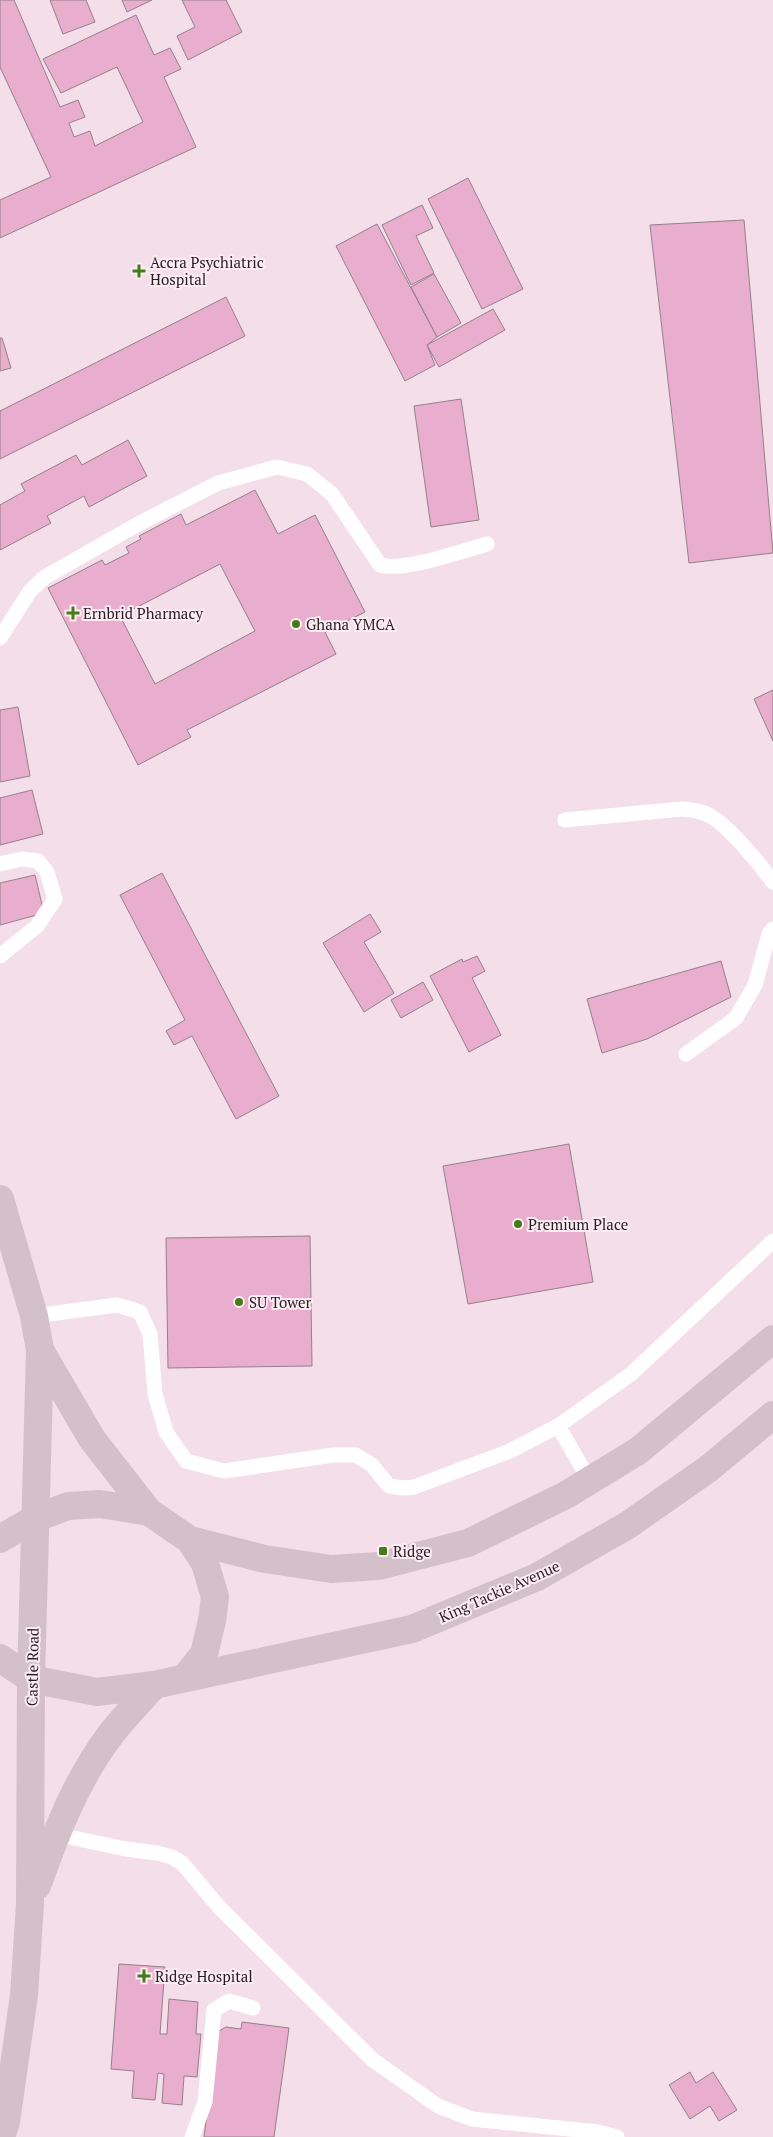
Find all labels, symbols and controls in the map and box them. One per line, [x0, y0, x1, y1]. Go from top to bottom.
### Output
place label: Accra Psychiatric Hospital [150, 252, 264, 289]
marker: Accra Psychiatric Hospital [132, 264, 146, 278]
place label: Ernbrid Pharmacy [83, 603, 203, 623]
marker: Ernbrid Pharmacy [67, 607, 79, 619]
place label: Ghana YMCA [306, 614, 396, 634]
marker: Ghana YMCA [290, 618, 302, 630]
place label: Premium Place [528, 1214, 628, 1234]
marker: Premium Place [512, 1218, 524, 1230]
place label: SU Tower [249, 1292, 312, 1312]
marker: SU Tower [233, 1296, 245, 1308]
place label: Ridge [393, 1541, 431, 1561]
marker: Ridge [377, 1545, 389, 1557]
street label: King Tackie Avenue [435, 1555, 563, 1627]
street label: Castle Road [21, 1628, 43, 1706]
place label: Ridge Hospital [155, 1966, 253, 1986]
marker: Ridge Hospital [137, 1969, 151, 1983]

